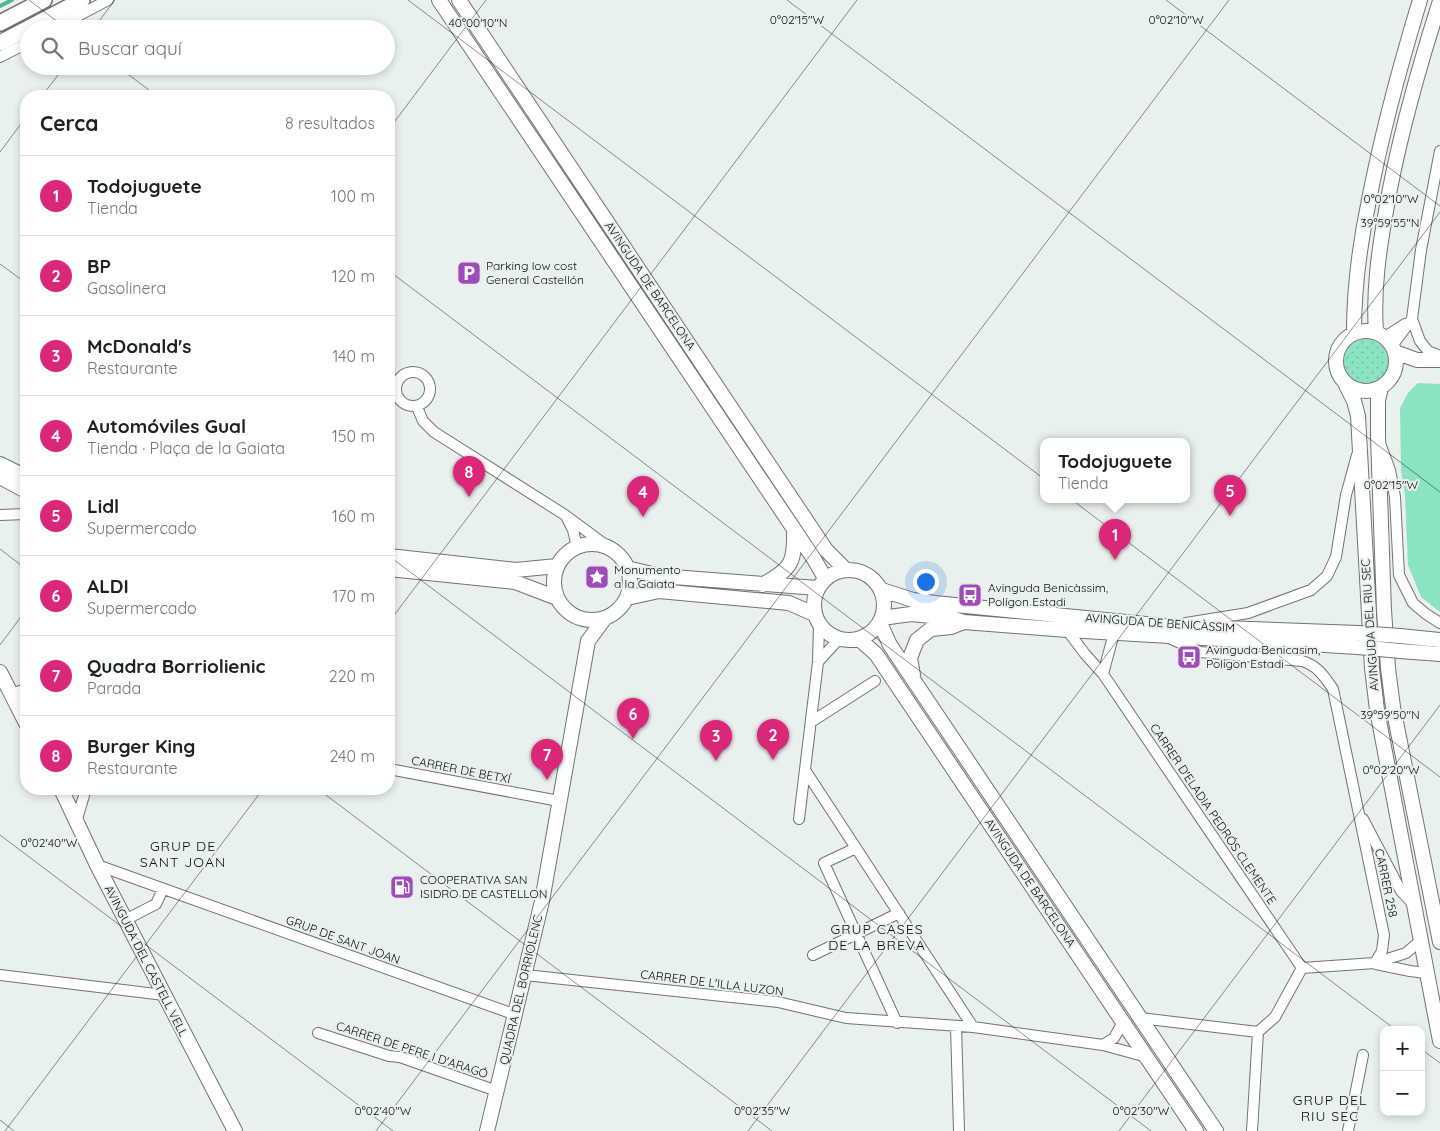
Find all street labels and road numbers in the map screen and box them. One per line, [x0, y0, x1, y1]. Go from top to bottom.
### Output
street label: AVINGUDA DE BARCELONA [602, 219, 699, 353]
street label: AVINGUDA DEL RIU SEC [1357, 558, 1382, 692]
street label: AVINGUDA DE BENICÀSSIM [1085, 610, 1235, 635]
street label: CARRER D'ELADIA PEDRÓS CLEMENTE [1147, 720, 1280, 907]
street label: CARRER DE BETXÍ [410, 753, 513, 787]
street label: AVINGUDA DE BARCELONA [982, 816, 1079, 950]
street label: CARRER 258 [1372, 847, 1401, 918]
street label: AVINGUDA DEL CASTELL VELL [102, 883, 192, 1040]
street label: GRUP DE SANT JOAN [284, 912, 402, 967]
street label: QUADRA DEL BORRIOLENC [496, 913, 545, 1066]
street label: CARRER DE L'ILLA LUZON [640, 966, 785, 999]
street label: CARRER DE PERE I D'ARAGÓ [334, 1018, 490, 1081]

